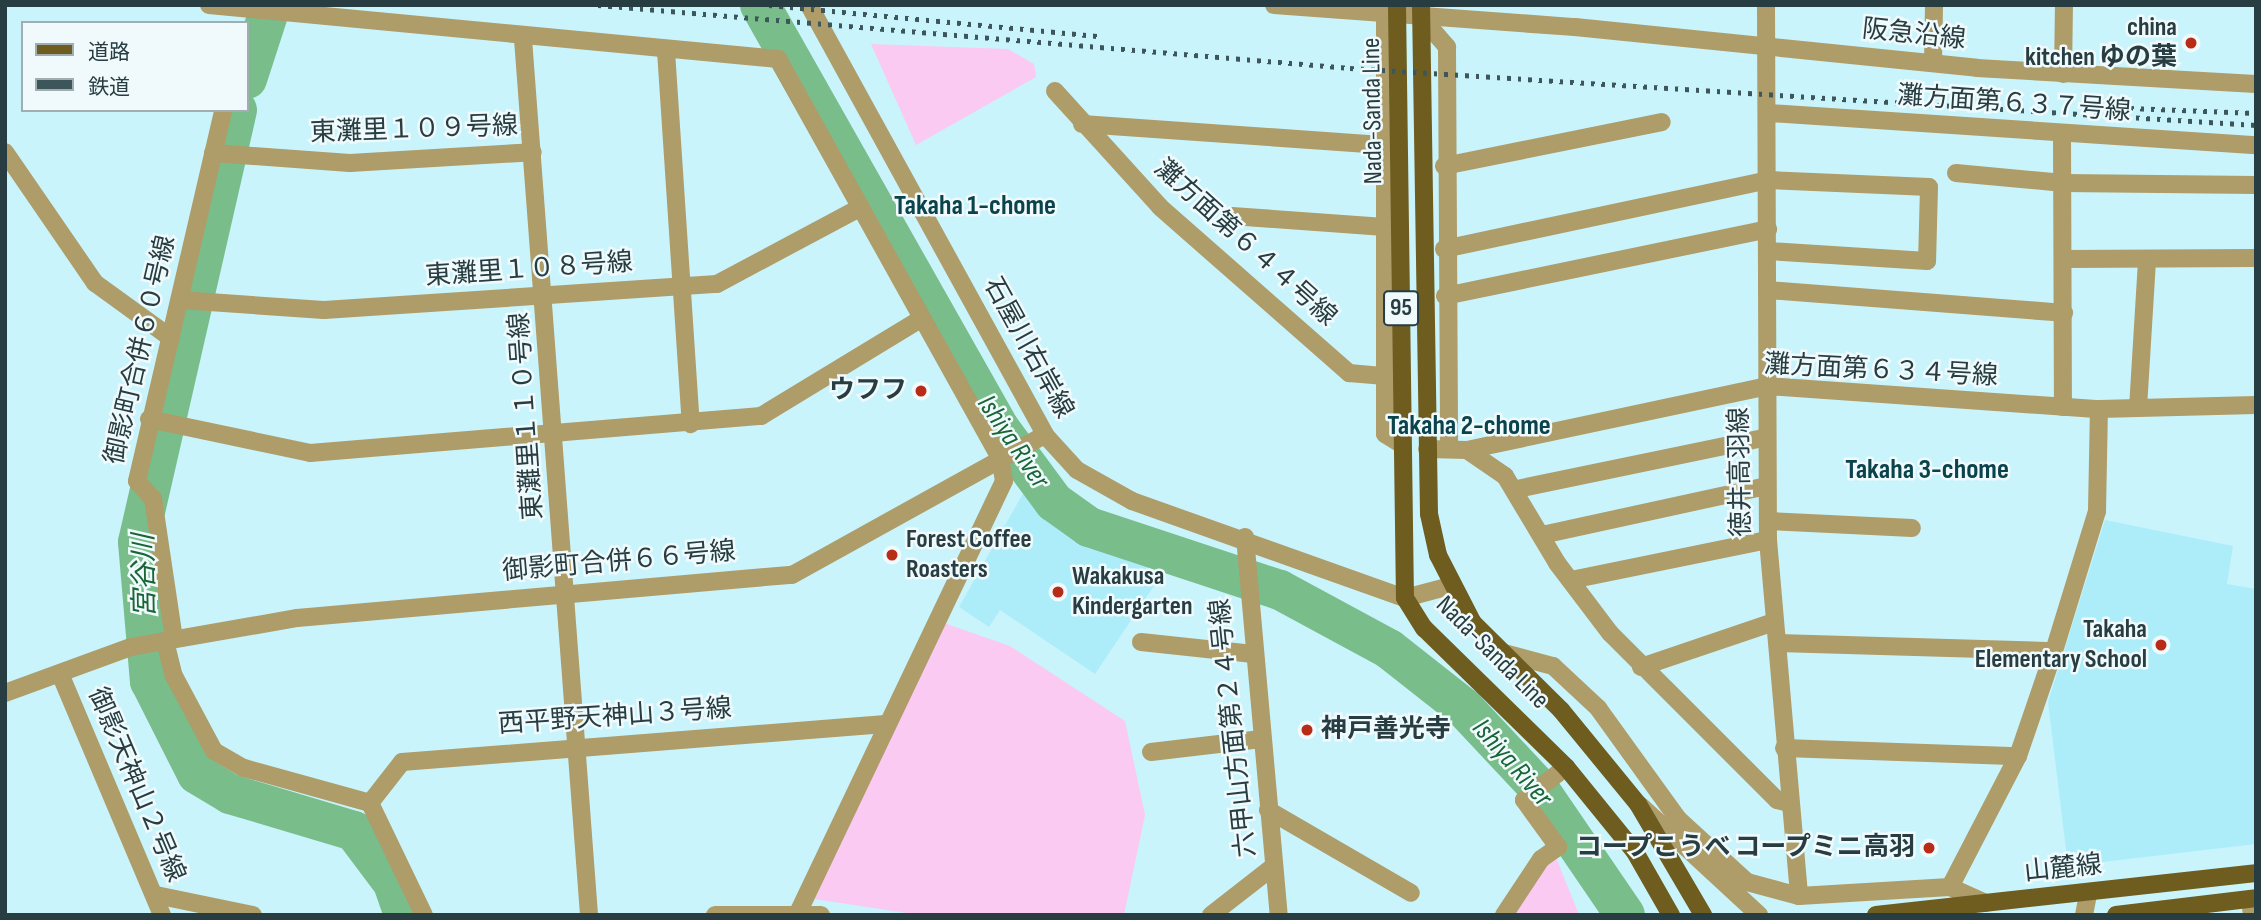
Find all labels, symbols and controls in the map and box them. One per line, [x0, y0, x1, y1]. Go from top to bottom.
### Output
place label: china kitchen ゆの葉 [2025, 12, 2177, 74]
street label: 阪急沿線 [1861, 14, 1967, 56]
legend [21, 21, 248, 112]
marker: china kitchen ゆの葉 [2183, 35, 2199, 51]
street label: Nada-Sanda Line [1356, 37, 1390, 185]
text: 道路 [88, 40, 130, 65]
text: 鉄道 [88, 75, 130, 100]
street label: 灘方面第６３７号線 [1896, 80, 2132, 128]
street label: 東灘里１０９号線 [310, 111, 518, 149]
street label: 灘方面第６４４号線 [1148, 153, 1342, 333]
district label: Takaha 1-chome [894, 189, 1056, 223]
street label: 御影町合併６０号線 [99, 232, 183, 468]
street label: 東灘里１０８号線 [424, 247, 634, 293]
street label: 石屋川右岸線 [977, 272, 1079, 424]
road number: 95 [1382, 288, 1420, 328]
street label: 東灘里１１０号線 [504, 311, 550, 521]
street label: 灘方面第６３４号線 [1763, 349, 1999, 393]
place label: ウフフ [829, 375, 907, 407]
marker: ウフフ [913, 383, 929, 399]
water label: Ishiya River [970, 389, 1056, 495]
street label: 徳井高羽線 [1724, 407, 1758, 537]
district label: Takaha 2-chome [1387, 409, 1551, 443]
district label: Takaha 3-chome [1845, 453, 2009, 487]
place label: Forest Coffee Roasters [906, 524, 1032, 586]
water label: 宮谷川 [127, 534, 163, 618]
street label: 御影町合併６６号線 [501, 536, 737, 588]
marker: Forest Coffee Roasters [884, 547, 900, 563]
place label: Wakakusa Kindergarten [1072, 561, 1192, 622]
marker: Wakakusa Kindergarten [1050, 584, 1066, 600]
street label: Nada-Sanda Line [1429, 590, 1555, 716]
street label: 六甲山方面第２４号線 [1205, 597, 1263, 859]
place label: Takaha Elementary School [1975, 614, 2147, 676]
marker: Takaha Elementary School [2153, 637, 2169, 653]
street label: 御影天神山２号線 [81, 683, 191, 887]
street label: 西平野天神山３号線 [497, 693, 733, 741]
water label: Ishiya River [1465, 712, 1559, 814]
place label: 神戸善光寺 [1321, 714, 1451, 746]
marker: 神戸善光寺 [1299, 722, 1315, 738]
place label: コープこうべ コープミニ高羽 [1573, 832, 1915, 864]
marker: コープこうべ コープミニ高羽 [1921, 840, 1937, 856]
street label: 山麓線 [2023, 849, 2103, 889]

